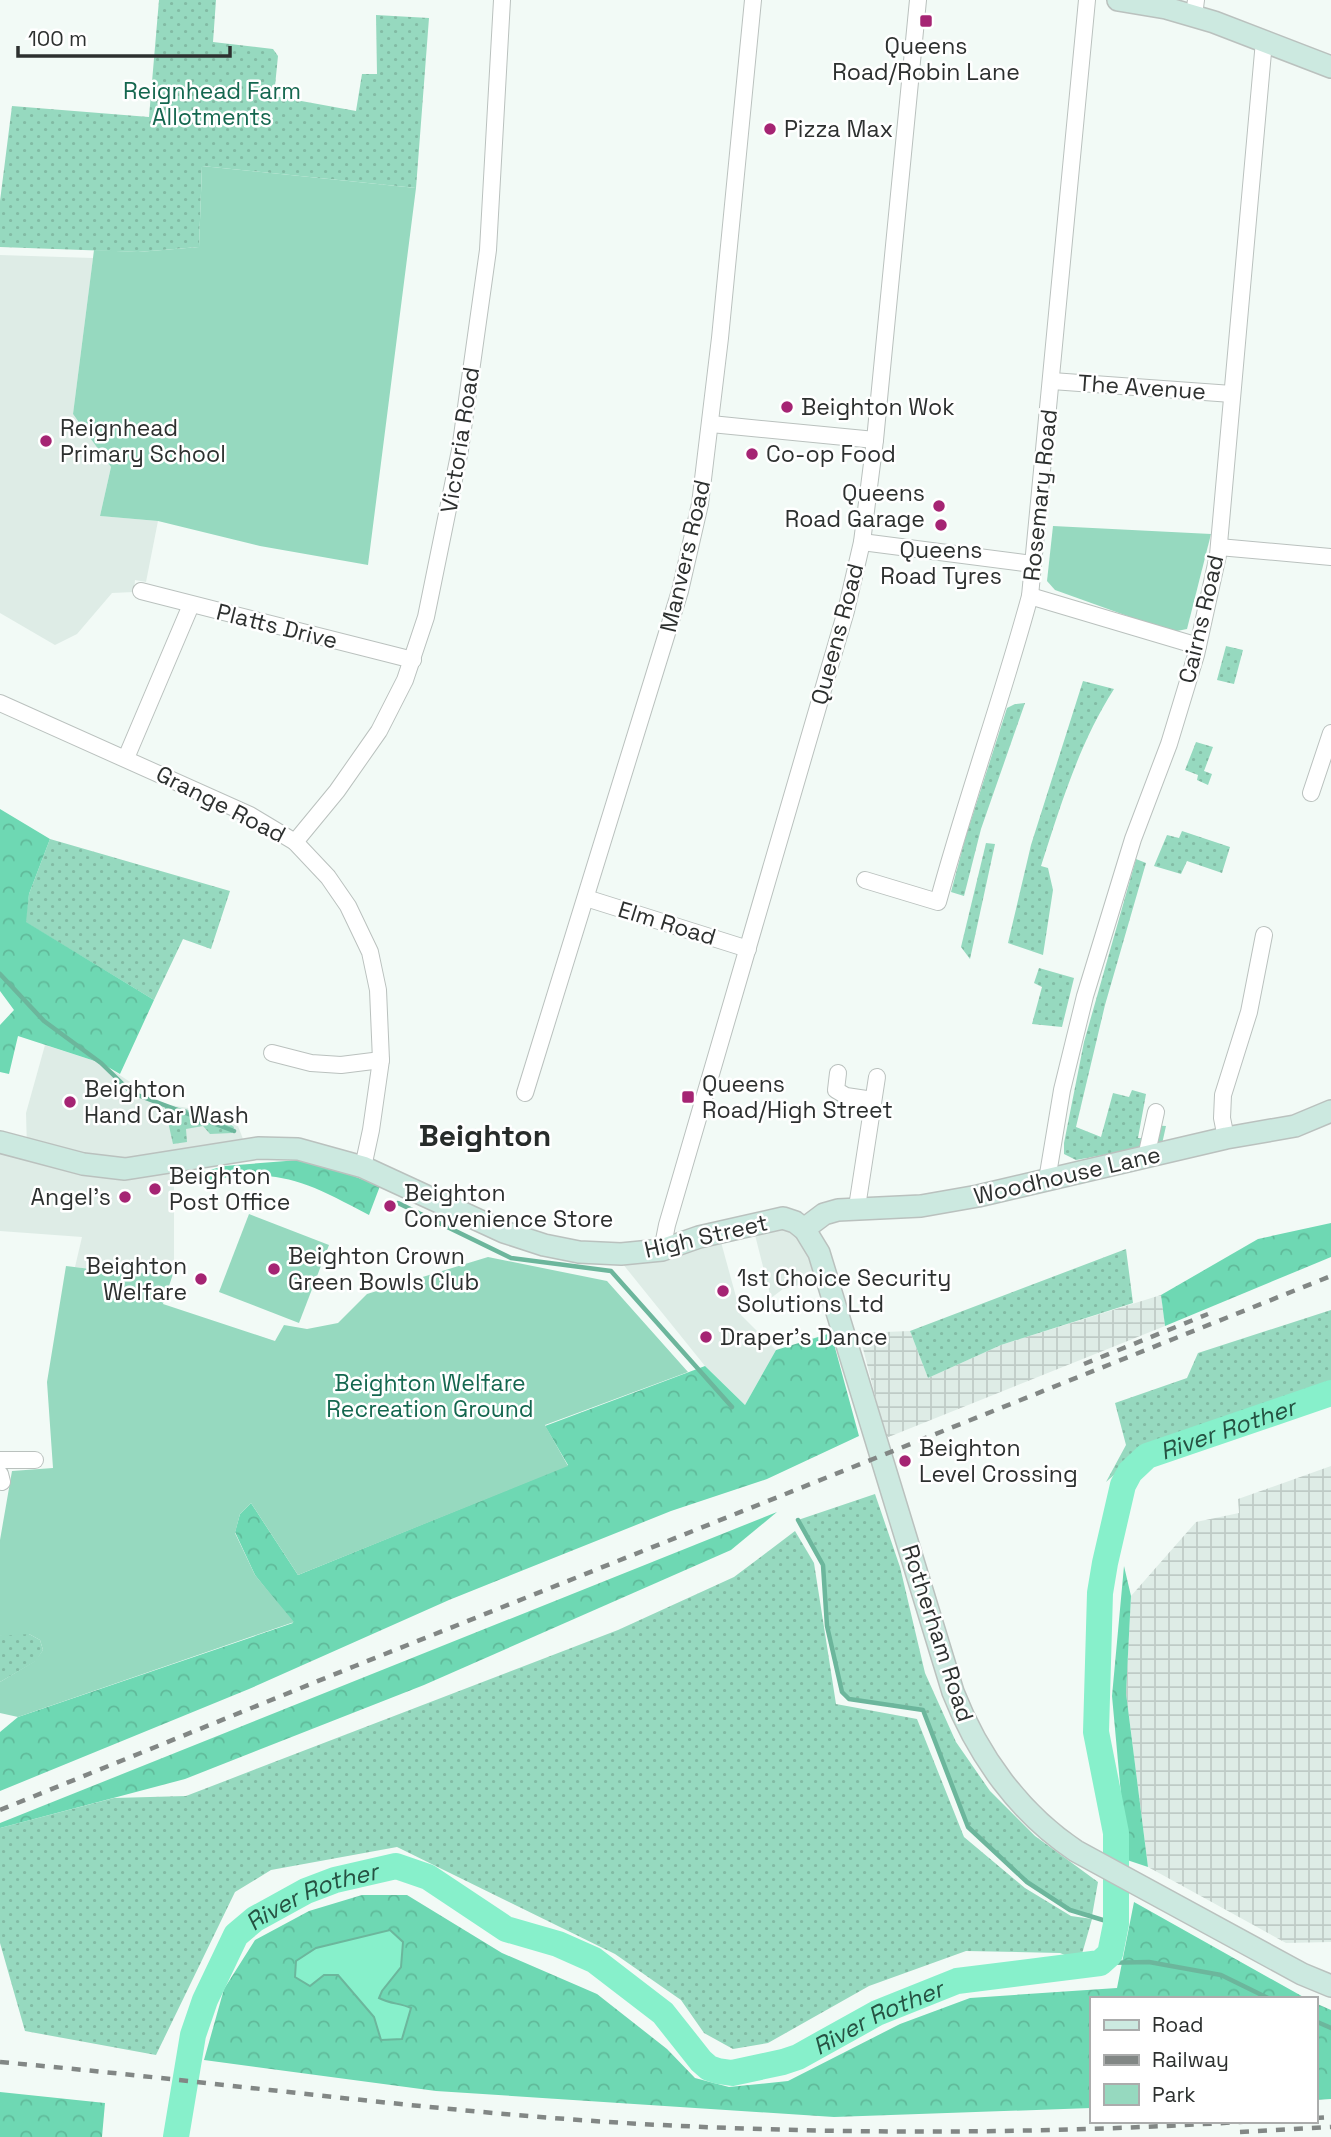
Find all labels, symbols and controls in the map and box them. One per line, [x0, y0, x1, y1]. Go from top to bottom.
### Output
marker: Queens Road/Robin Lane [918, 13, 934, 29]
scale bar [18, 14, 229, 58]
text: 100 m [28, 25, 87, 52]
place label: Queens Road/Robin Lane [832, 31, 1020, 87]
park label: Reignhead Farm Allotments [123, 76, 301, 132]
place label: Pizza Max [784, 114, 893, 144]
marker: Pizza Max [762, 121, 778, 137]
street label: Victoria Road [434, 365, 486, 515]
street label: The Avenue [1077, 368, 1207, 406]
place label: Beighton Wok [801, 392, 955, 422]
marker: Beighton Wok [779, 399, 795, 415]
street label: Rosemary Road [1016, 408, 1064, 582]
place label: Reignhead Primary School [60, 413, 226, 469]
marker: Reignhead Primary School [38, 433, 54, 449]
place label: Co-op Food [766, 439, 896, 469]
marker: Co-op Food [744, 446, 760, 462]
street label: Manvers Road [653, 477, 717, 635]
place label: Queens Road Garage [785, 478, 925, 534]
marker: Queens Road Garage [931, 498, 947, 514]
marker: Queens Road Tyres [933, 517, 949, 533]
place label: Queens Road Tyres [880, 535, 1002, 591]
street label: Cairns Road [1172, 552, 1230, 686]
street label: Queens Road [804, 560, 870, 708]
street label: Platts Drive [213, 596, 341, 656]
street label: Grange Road [151, 759, 291, 849]
street label: Elm Road [614, 894, 720, 952]
place label: Queens Road/High Street [702, 1069, 893, 1125]
place label: Beighton Hand Car Wash [84, 1074, 249, 1130]
marker: Queens Road/High Street [680, 1089, 696, 1105]
marker: Beighton Hand Car Wash [62, 1094, 78, 1110]
district label: Beighton [419, 1116, 551, 1155]
street label: Woodhouse Lane [971, 1139, 1163, 1211]
place label: Beighton Post Office [169, 1161, 290, 1217]
place label: Beighton Convenience Store [404, 1178, 613, 1234]
marker: Beighton Post Office [147, 1181, 163, 1197]
place label: Angel's [31, 1182, 111, 1212]
marker: Angel's [117, 1189, 133, 1205]
marker: Beighton Convenience Store [382, 1198, 398, 1214]
street label: High Street [641, 1207, 771, 1265]
place label: Beighton Crown Green Bowls Club [288, 1241, 479, 1297]
place label: Beighton Welfare [86, 1251, 187, 1307]
marker: Beighton Crown Green Bowls Club [266, 1261, 282, 1277]
place label: 1st Choice Security Solutions Ltd [737, 1263, 951, 1319]
marker: Beighton Welfare [193, 1271, 209, 1287]
marker: 1st Choice Security Solutions Ltd [715, 1283, 731, 1299]
place label: Draper's Dance [720, 1322, 888, 1352]
marker: Draper's Dance [698, 1329, 714, 1345]
park label: Beighton Welfare Recreation Ground [326, 1368, 534, 1424]
water label: River Rother [1155, 1390, 1302, 1466]
place label: Beighton Level Crossing [919, 1433, 1078, 1489]
marker: Beighton Level Crossing [897, 1453, 913, 1469]
street label: Rotherham Road [895, 1541, 981, 1725]
water label: River Rother [238, 1855, 384, 1937]
water label: River Rother [807, 1972, 950, 2061]
legend [1090, 1997, 1317, 2123]
text: Road [1152, 2011, 1204, 2038]
text: Railway [1152, 2046, 1229, 2073]
text: Park [1152, 2081, 1196, 2108]

